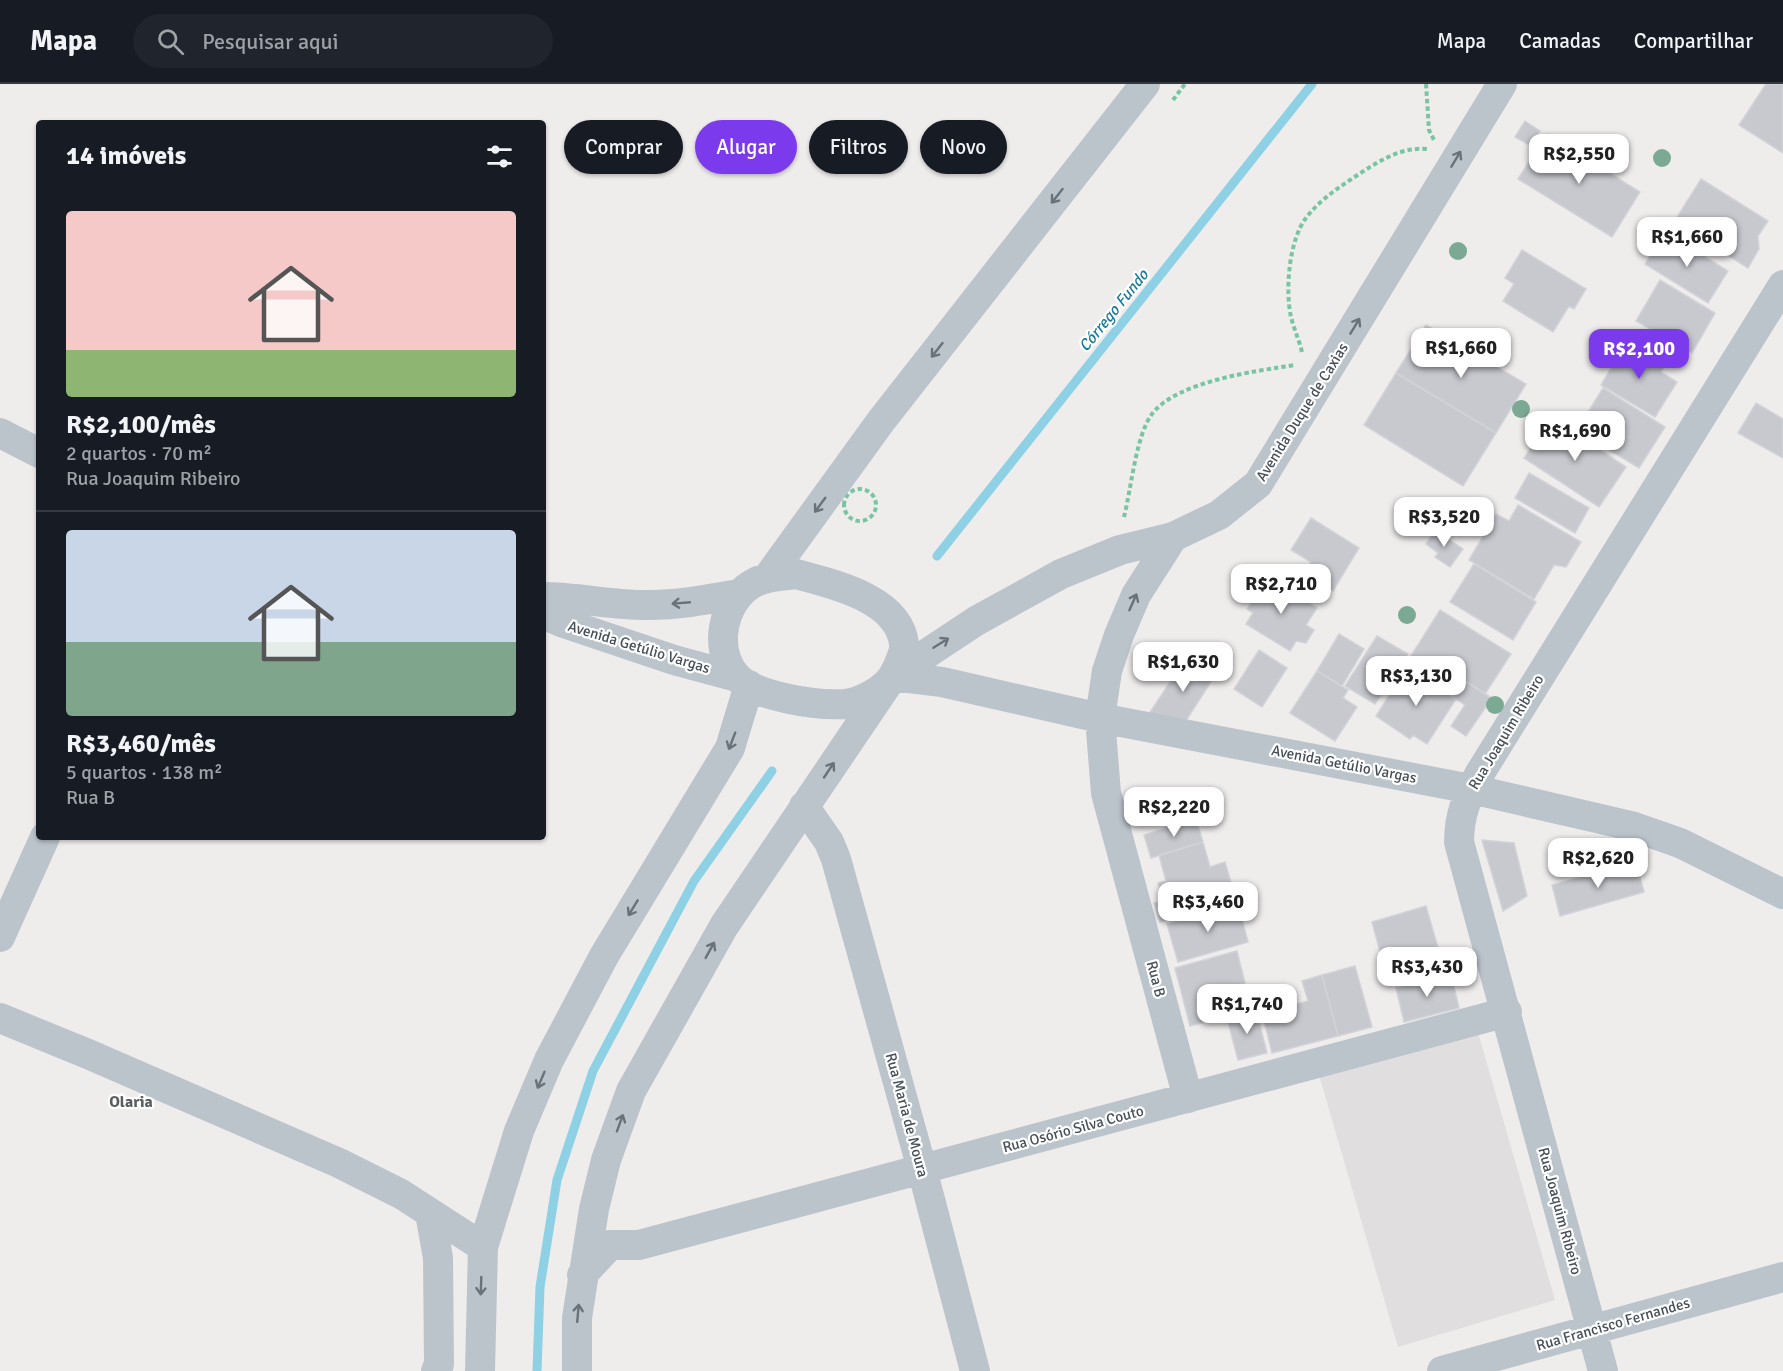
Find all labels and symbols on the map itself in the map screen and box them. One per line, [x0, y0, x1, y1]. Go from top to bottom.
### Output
pin: R$2,550 [1524, 134, 1634, 185]
one-way arrow [1451, 151, 1463, 168]
one-way arrow [1051, 188, 1064, 204]
pin: R$1,660 [1632, 217, 1742, 268]
water label: Córrego Fundo [1075, 265, 1153, 356]
one-way arrow [1350, 318, 1362, 335]
pin: R$1,660 [1406, 328, 1516, 379]
pin: R$2,100 [1584, 329, 1694, 380]
street label: Avenida Duque de Caxias [1252, 339, 1352, 484]
one-way arrow [931, 341, 944, 357]
pin: R$1,690 [1520, 411, 1630, 462]
one-way arrow [814, 497, 826, 513]
pin: R$3,520 [1389, 497, 1499, 548]
pin: R$2,710 [1226, 564, 1336, 615]
one-way arrow [1128, 593, 1140, 611]
one-way arrow [672, 598, 691, 609]
street label: Avenida Getúlio Vargas [566, 617, 713, 677]
one-way arrow [933, 637, 950, 650]
pin: R$1,630 [1128, 642, 1238, 693]
pin: R$3,130 [1361, 656, 1471, 707]
street label: Rua Joaquim Ribeiro [1465, 671, 1548, 793]
one-way arrow [726, 731, 737, 749]
street label: Avenida Getúlio Vargas [1270, 741, 1418, 787]
one-way arrow [823, 762, 835, 779]
pin: R$2,220 [1119, 787, 1229, 838]
pin: R$2,620 [1543, 838, 1653, 889]
pin: R$3,460 [1153, 882, 1263, 933]
one-way arrow [626, 899, 638, 916]
one-way arrow [705, 942, 716, 960]
pin: R$3,430 [1372, 947, 1482, 998]
street label: Rua B [1143, 959, 1169, 999]
pin: R$1,740 [1192, 984, 1302, 1035]
street label: Rua Maria de Moura [882, 1051, 932, 1179]
one-way arrow [535, 1070, 546, 1088]
district label: Olaria [109, 1092, 153, 1112]
street label: Rua Osório Silva Couto [1001, 1101, 1146, 1156]
one-way arrow [615, 1114, 626, 1133]
street label: Rua Joaquim Ribeiro [1534, 1145, 1586, 1277]
one-way arrow [476, 1275, 487, 1295]
street label: Rua Francisco Fernandes [1534, 1293, 1692, 1355]
one-way arrow [573, 1303, 584, 1323]

